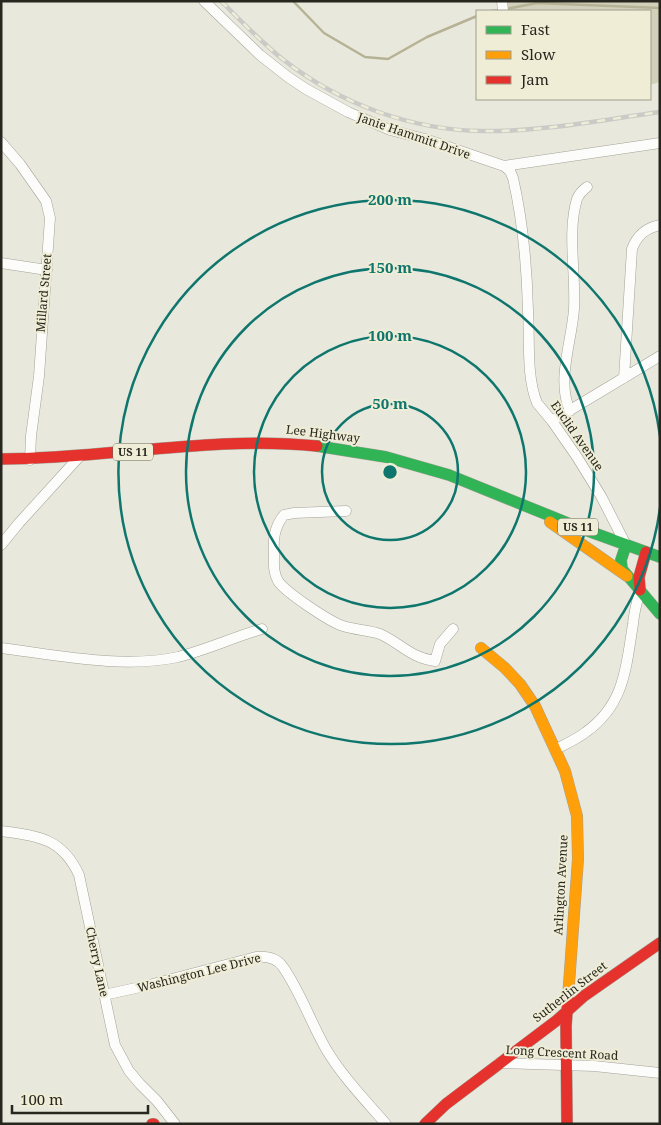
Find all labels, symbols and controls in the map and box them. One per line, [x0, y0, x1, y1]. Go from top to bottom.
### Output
legend [476, 10, 651, 100]
text: Fast [521, 19, 550, 39]
text: Slow [521, 44, 555, 64]
text: Jam [520, 69, 549, 89]
street label: Janie Hammitt Drive [355, 108, 473, 163]
text: 200 m [368, 189, 412, 209]
street label: Millard Street [32, 253, 55, 333]
text: 150 m [368, 257, 412, 277]
text: 100 m [368, 325, 412, 345]
text: 50 m [372, 393, 408, 413]
street label: Euclid Avenue [547, 397, 608, 474]
street label: Lee Highway [285, 421, 361, 447]
road number: US 11 [113, 444, 153, 461]
centre of rings [381, 463, 399, 481]
road number: US 11 [558, 518, 598, 536]
street label: Arlington Avenue [549, 834, 572, 936]
street label: Cherry Lane [82, 925, 113, 998]
street label: Washington Lee Drive [135, 949, 262, 996]
street label: Sutherlin Street [529, 957, 610, 1026]
street label: Long Crescent Road [505, 1041, 619, 1064]
scale bar [12, 1082, 149, 1114]
text: 100 m [20, 1089, 63, 1109]

